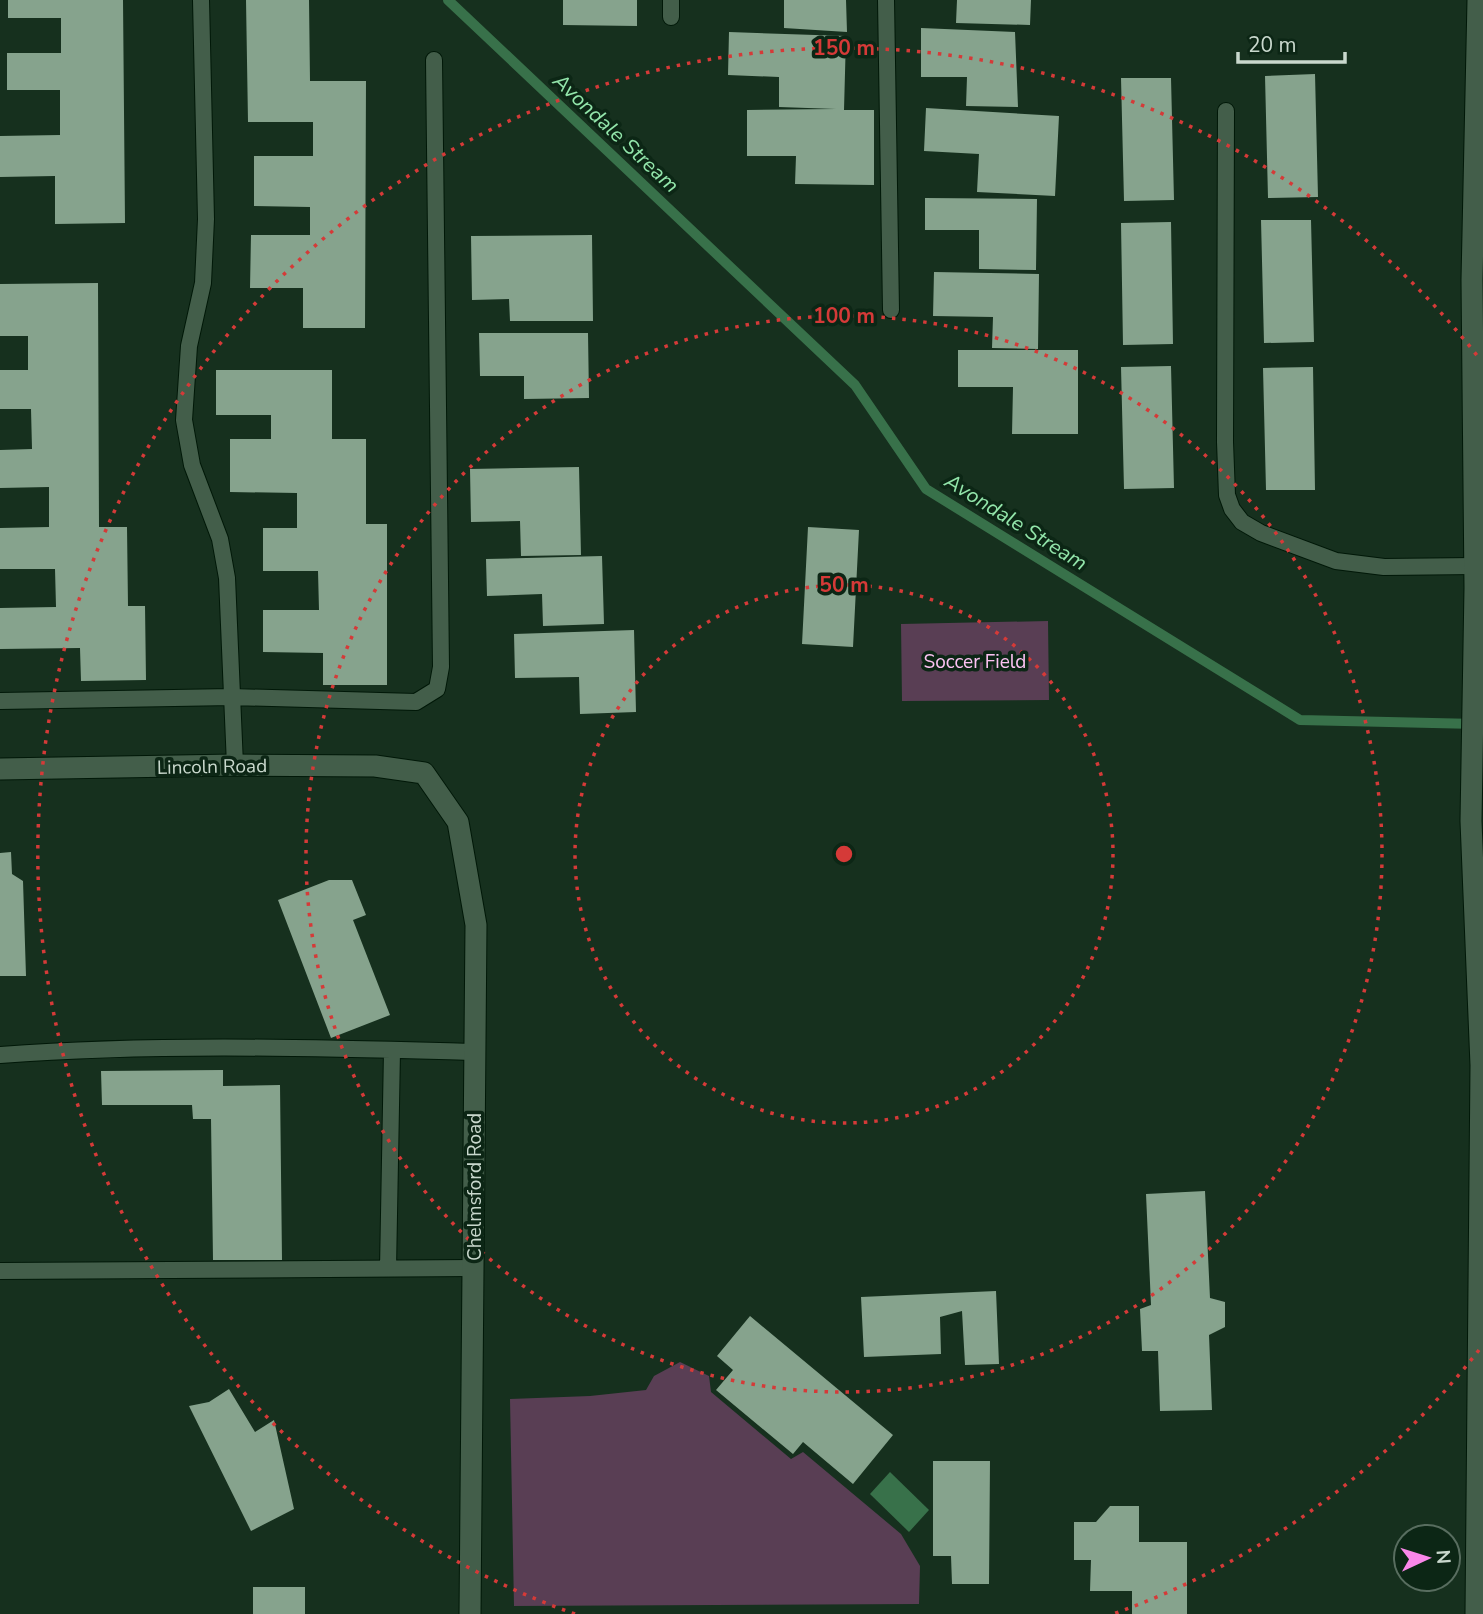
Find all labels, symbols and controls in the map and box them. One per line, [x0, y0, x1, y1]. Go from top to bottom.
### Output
scale bar [1238, 21, 1345, 65]
text: 20 m [1248, 31, 1297, 59]
text: 150 m [813, 34, 875, 62]
water label: Avondale Stream [546, 67, 685, 199]
text: 100 m [813, 302, 875, 330]
water label: Avondale Stream [939, 466, 1093, 577]
text: 50 m [819, 571, 869, 599]
park label: Soccer Field [924, 649, 1026, 675]
street label: Lincoln Road [157, 753, 267, 781]
centre of rings [832, 842, 856, 866]
street label: Chelmsford Road [462, 1113, 488, 1261]
north arrow [1392, 1523, 1462, 1593]
text: N [1429, 1549, 1456, 1565]

